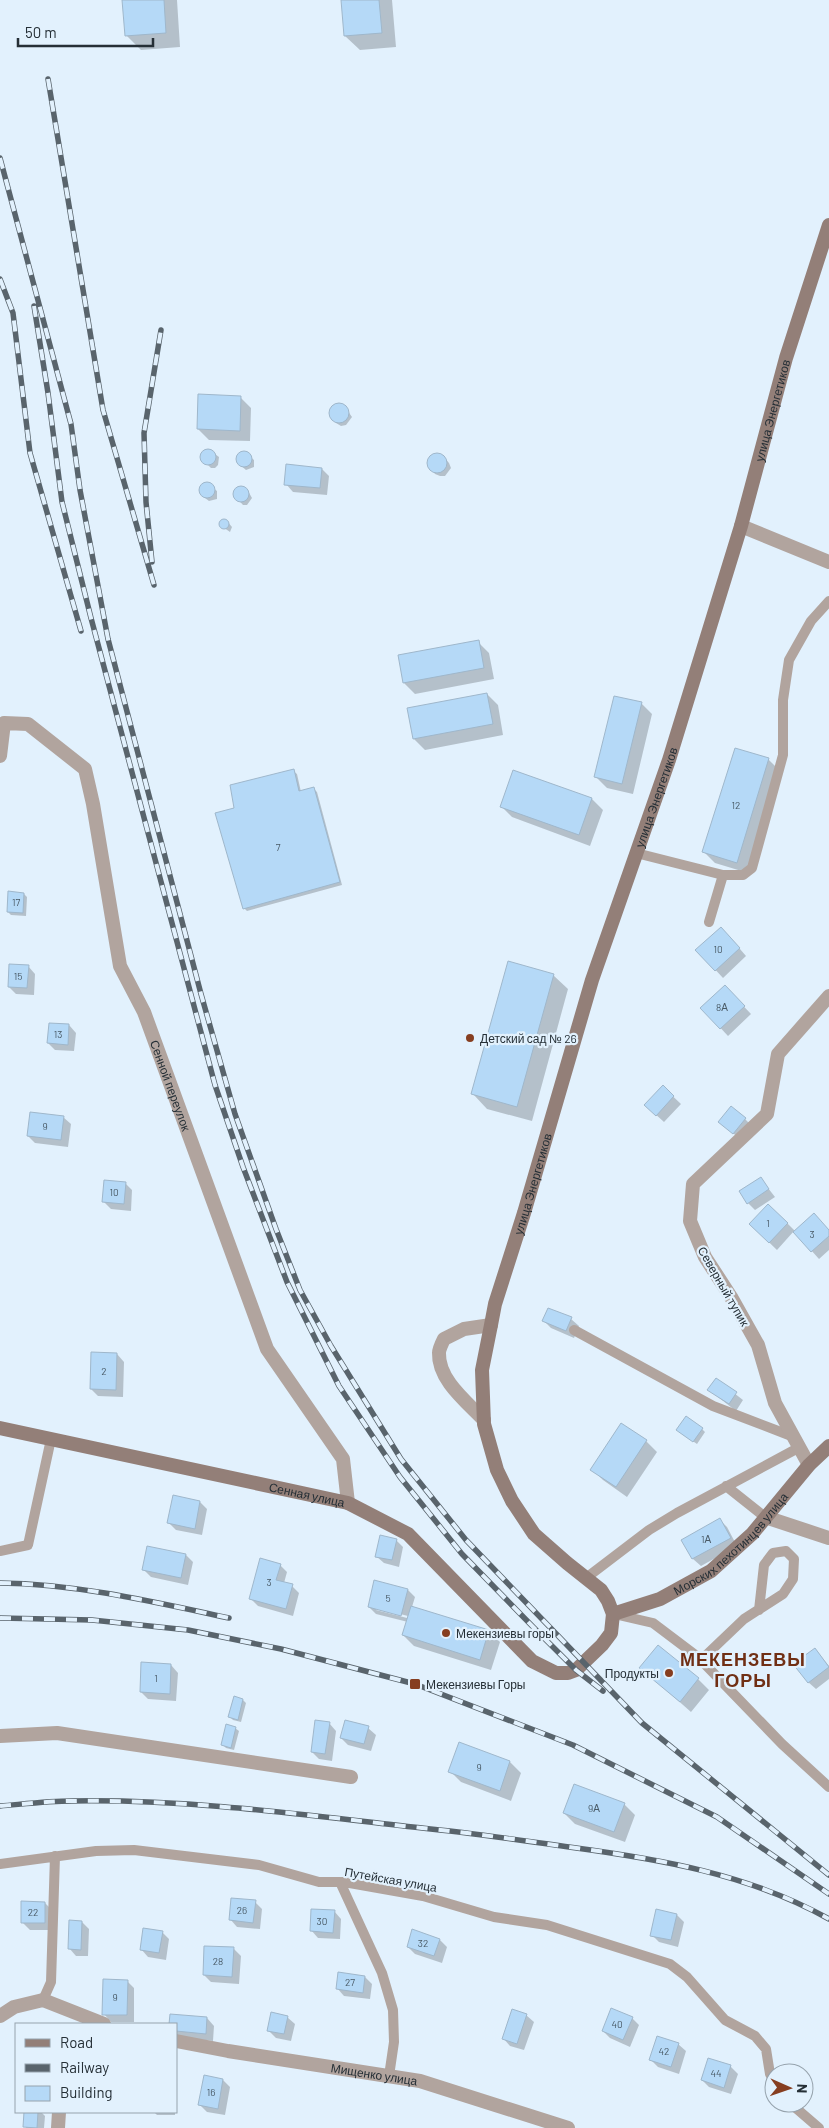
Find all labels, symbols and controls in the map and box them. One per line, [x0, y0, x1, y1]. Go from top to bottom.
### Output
scale bar [18, 15, 152, 47]
text: 50 m [25, 23, 57, 41]
street label: улица Энергетиков [752, 358, 792, 463]
street label: улица Энергетиков [632, 745, 680, 849]
house number: 12 [732, 799, 740, 811]
house number: 7 [276, 841, 281, 853]
house number: 17 [12, 896, 20, 908]
house number: 10 [713, 943, 723, 955]
house number: 15 [14, 970, 22, 982]
house number: 8А [716, 1001, 728, 1013]
house number: 13 [54, 1028, 62, 1040]
place label: Детский сад № 26 [480, 1031, 577, 1046]
marker: Детский сад № 26 [464, 1032, 476, 1044]
street label: Сенной переулок [148, 1038, 194, 1133]
house number: 9 [42, 1120, 48, 1132]
street label: улица Энергетиков [511, 1131, 554, 1237]
house number: 10 [109, 1186, 119, 1198]
house number: 1 [766, 1217, 770, 1229]
house number: 3 [809, 1228, 815, 1240]
street label: Северный тупик [695, 1244, 753, 1329]
house number: 2 [101, 1365, 107, 1377]
street label: Сенная улица [268, 1479, 346, 1509]
street label: Морских пехотинцев улица [671, 1489, 791, 1597]
house number: 1А [701, 1533, 711, 1545]
house number: 3 [266, 1576, 272, 1588]
house number: 5 [385, 1592, 391, 1604]
place label: Мекензиевы горы [456, 1626, 554, 1641]
marker: Мекензиевы горы [440, 1627, 452, 1639]
district label: МЕКЕНЗЕВЫ ГОРЫ [680, 1648, 806, 1691]
place label: Продукты [605, 1666, 659, 1681]
marker: Продукты [663, 1667, 675, 1679]
house number: 1 [154, 1672, 158, 1684]
marker: Мекензиевы Горы [408, 1677, 422, 1691]
place label: Мекензиевы Горы [426, 1677, 525, 1692]
house number: 9 [476, 1761, 482, 1773]
house number: 9А [588, 1802, 600, 1814]
street label: Путейская улица [344, 1864, 439, 1895]
house number: 26 [237, 1904, 247, 1916]
house number: 22 [28, 1906, 38, 1918]
house number: 30 [317, 1915, 327, 1927]
house number: 32 [418, 1937, 428, 1949]
house number: 28 [213, 1955, 223, 1967]
house number: 27 [345, 1976, 355, 1988]
house number: 9 [112, 1991, 118, 2003]
house number: 40 [611, 2018, 623, 2030]
legend [15, 2023, 178, 2113]
text: Road [60, 2033, 93, 2051]
house number: 42 [659, 2045, 669, 2057]
text: Railway [60, 2058, 109, 2076]
street label: Мищенко улица [330, 2060, 419, 2088]
north arrow [764, 2063, 814, 2113]
house number: 44 [710, 2067, 722, 2079]
text: Building [60, 2083, 113, 2101]
text: N [794, 2084, 811, 2093]
house number: 16 [207, 2086, 215, 2098]

